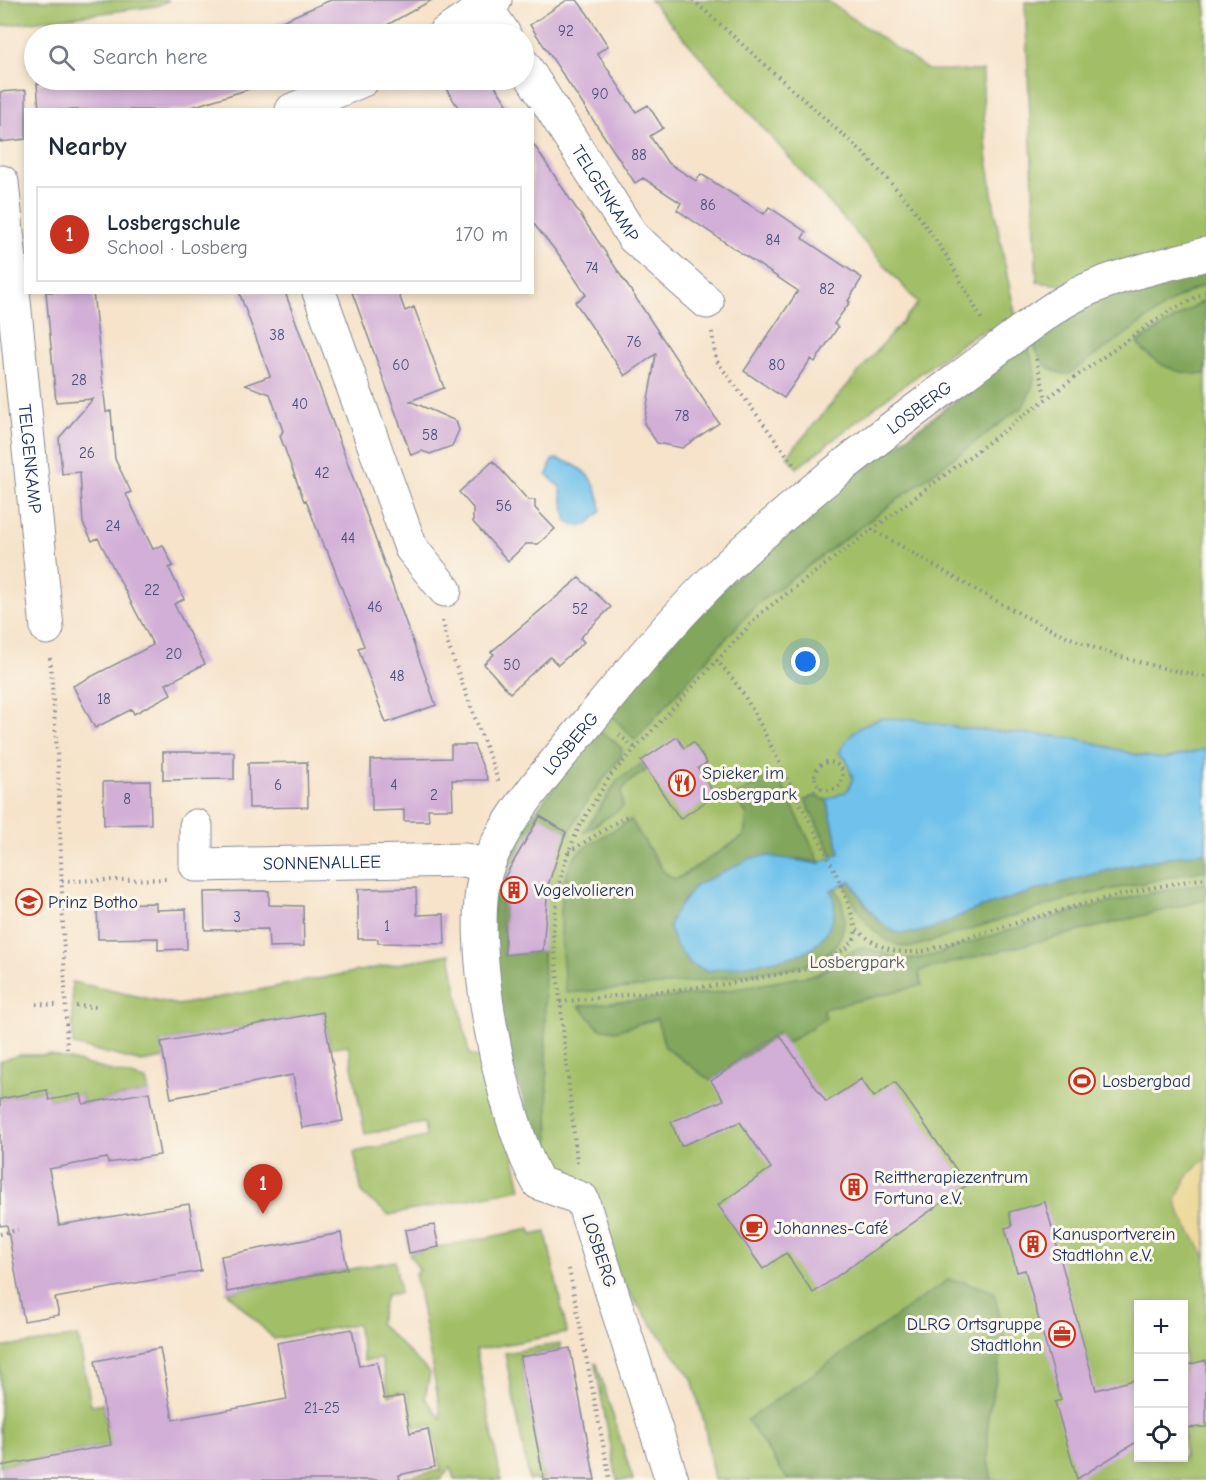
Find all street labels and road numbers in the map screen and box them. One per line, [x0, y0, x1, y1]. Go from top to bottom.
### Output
street label: TELGENKAMP [567, 141, 644, 246]
street label: LOSBERG [883, 376, 956, 438]
street label: TELGENKAMP [14, 403, 46, 514]
street label: LOSBERG [538, 708, 603, 779]
street label: SONNENALLEE [263, 851, 381, 874]
street label: LOSBERG [577, 1212, 621, 1290]

